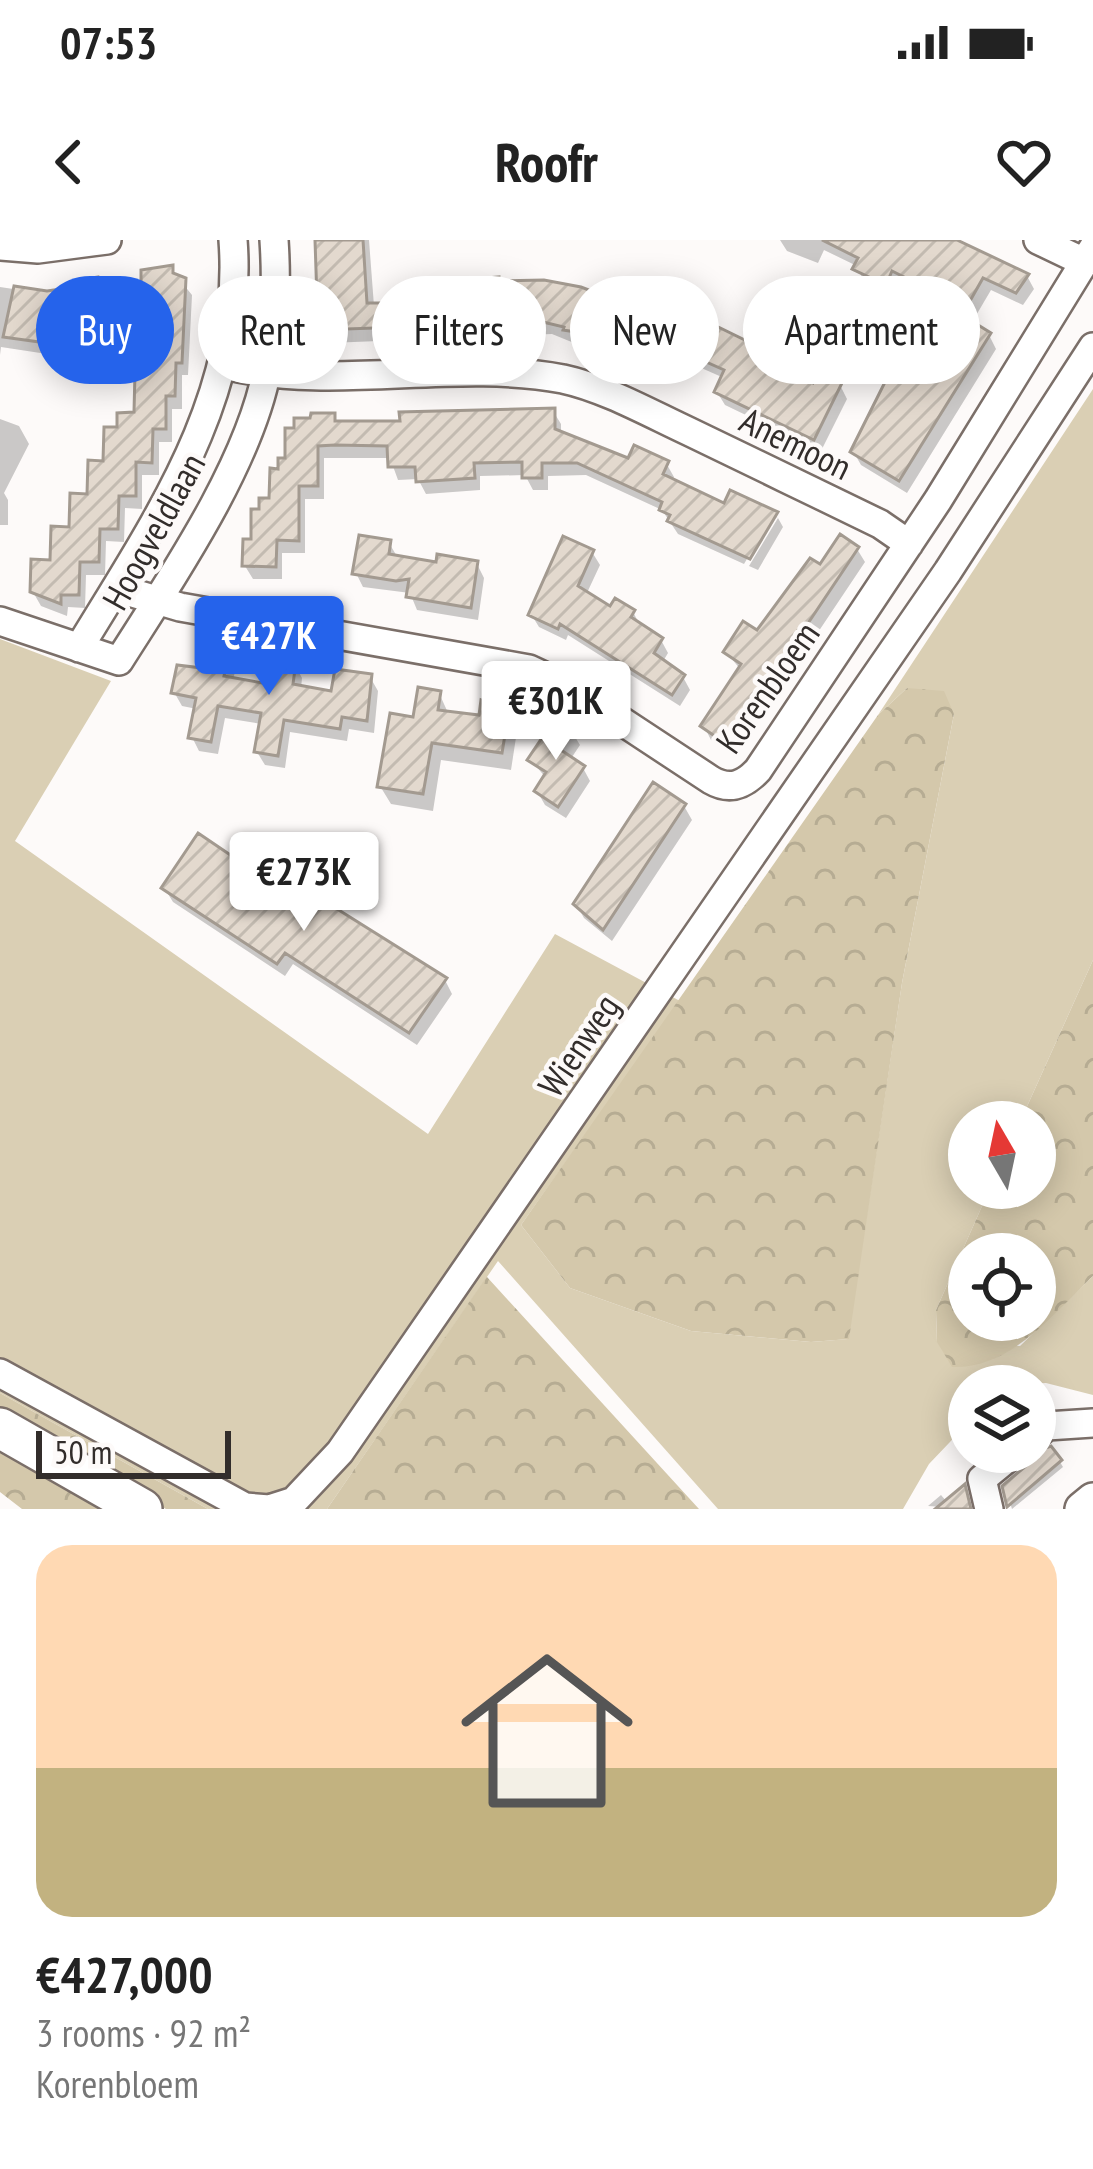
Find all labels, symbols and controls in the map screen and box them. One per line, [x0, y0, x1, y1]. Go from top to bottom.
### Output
text: 07:53 [60, 13, 157, 71]
text: Roofr [495, 127, 598, 197]
icon: back [36, 129, 102, 195]
icon: heart [991, 129, 1057, 195]
chip: Buy [36, 276, 174, 384]
chip: Rent [198, 276, 348, 384]
chip: Filters [372, 276, 546, 384]
chip: New [570, 276, 719, 384]
chip: Apartment [743, 276, 980, 384]
street label: Anemoon [733, 396, 859, 490]
street label: Hoogveldlaan [91, 444, 215, 618]
pin: €427K [185, 596, 353, 698]
text: €427K [222, 609, 316, 660]
street label: Korenbloem [705, 612, 829, 762]
pin: €301K [472, 661, 640, 763]
text: €301K [509, 674, 603, 725]
pin: €273K [220, 832, 388, 934]
text: €273K [257, 845, 351, 896]
street label: Wienweg [527, 985, 629, 1105]
north arrow [948, 1101, 1056, 1209]
map controls [948, 1101, 1056, 1473]
button: locate [948, 1233, 1056, 1341]
button: layers [948, 1365, 1056, 1473]
scale bar [36, 1425, 231, 1478]
text: 50 m [54, 1430, 112, 1473]
icon: home [439, 1623, 655, 1839]
text: €427,000 [36, 1941, 213, 2007]
text: 3 rooms · 92 m² [36, 2007, 251, 2058]
text: Korenbloem [36, 2058, 199, 2109]

